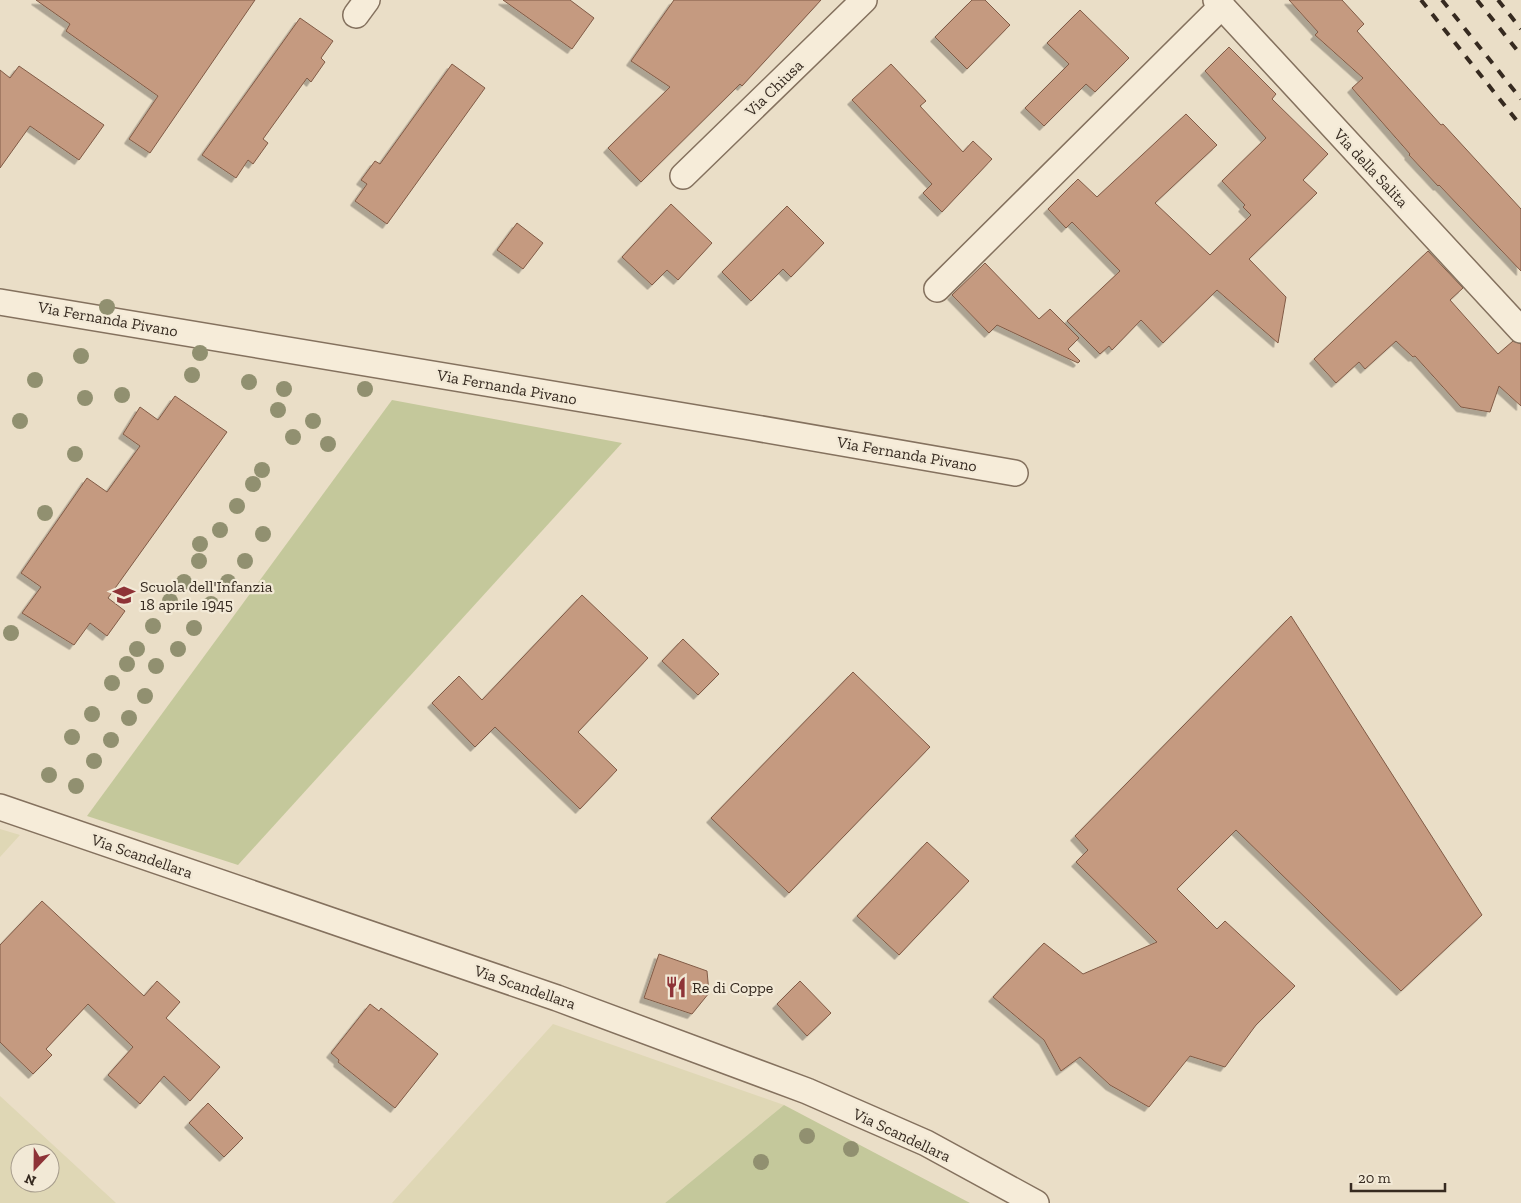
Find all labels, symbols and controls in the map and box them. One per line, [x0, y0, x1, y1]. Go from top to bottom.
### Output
street label: Via Chiusa [740, 55, 807, 121]
street label: Via della Salita [1329, 124, 1412, 212]
street label: Via Fernanda Pivano [36, 297, 179, 341]
street label: Via Fernanda Pivano [435, 365, 578, 409]
street label: Via Fernanda Pivano [835, 432, 978, 476]
place label: Scuola dell'Infanzia 18 aprile 1945 [140, 577, 273, 614]
school or university icon: Scuola dell'Infanzia 18 aprile 1945 [111, 582, 137, 608]
street label: Via Scandellara [88, 829, 195, 882]
street label: Via Scandellara [471, 960, 578, 1013]
restaurant icon: Re di Coppe [663, 974, 689, 1000]
place label: Re di Coppe [692, 978, 773, 997]
street label: Via Scandellara [849, 1104, 954, 1166]
north arrow [10, 1143, 60, 1193]
scale bar [1351, 1160, 1445, 1192]
text: 20 m [1358, 1169, 1391, 1187]
text: N [22, 1170, 38, 1189]

